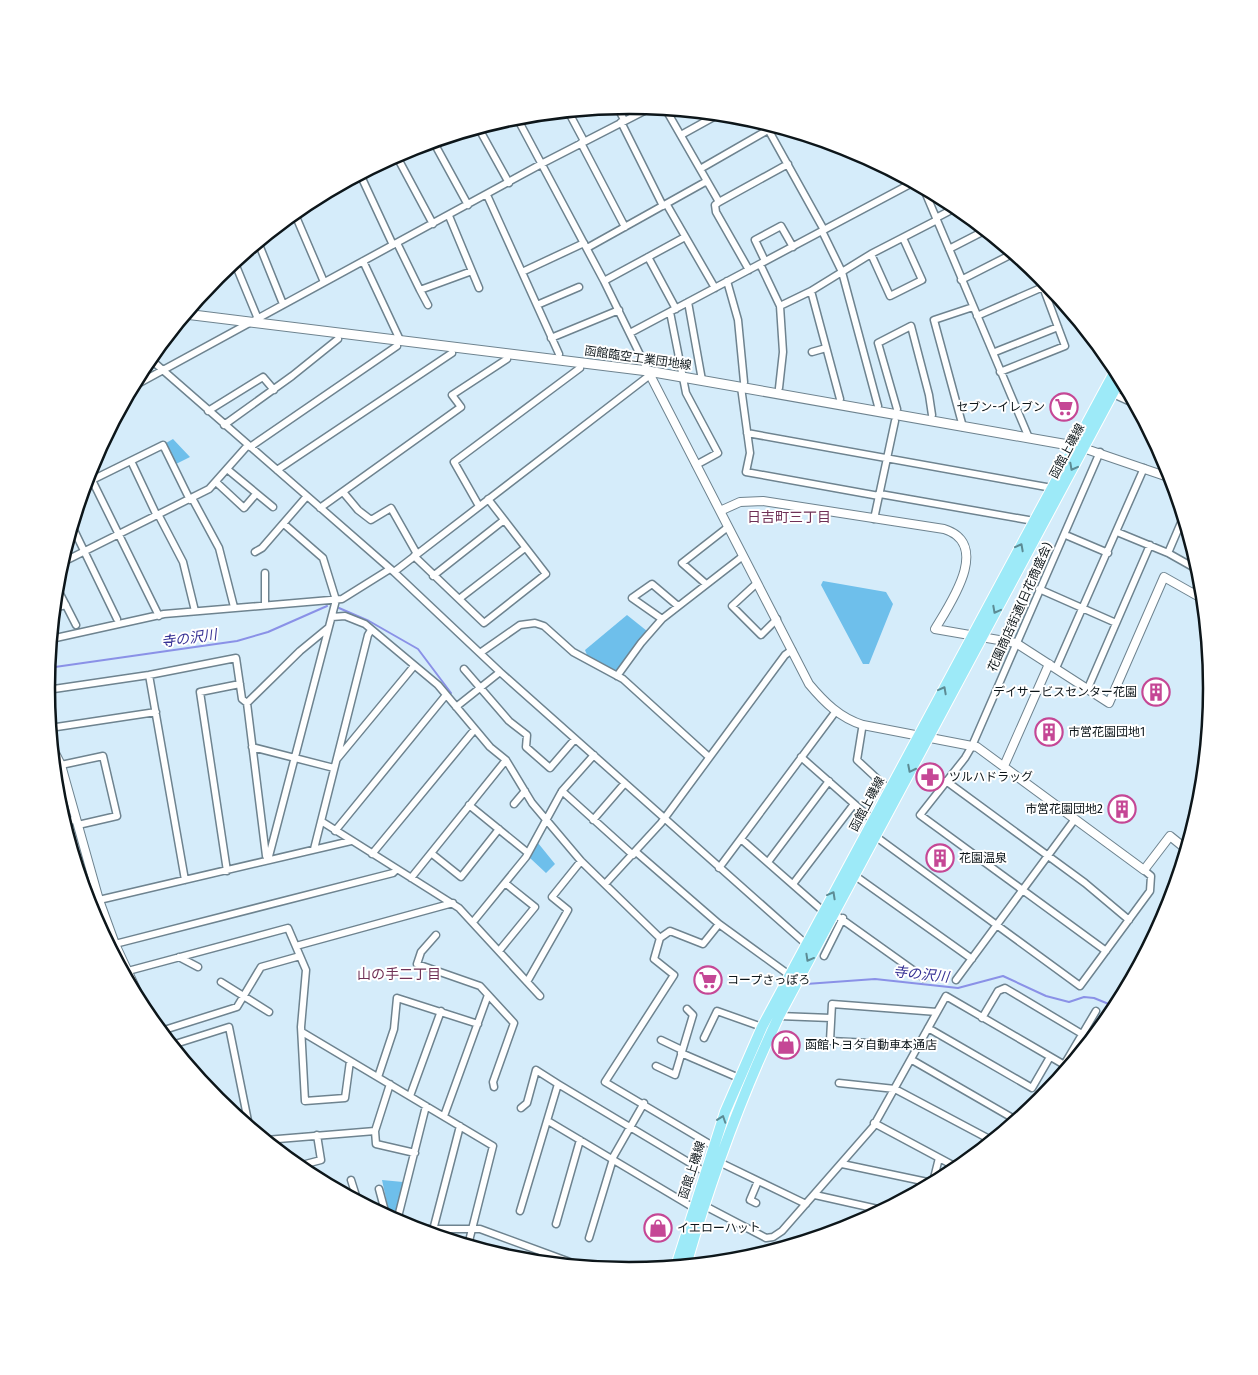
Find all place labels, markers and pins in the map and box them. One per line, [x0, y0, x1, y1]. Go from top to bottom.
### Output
supermarket icon: セブン-イレブン [1049, 392, 1079, 422]
place label: セブン-イレブン [956, 400, 1045, 414]
building icon: デイサービスセンター花園 [1141, 677, 1171, 707]
place label: デイサービスセンター花園 [993, 685, 1137, 699]
building icon: 市営花園団地1 [1034, 717, 1064, 747]
place label: 市営花園団地1 [1068, 725, 1145, 739]
pharmacy icon: ツルハドラッグ [915, 762, 945, 792]
place label: ツルハドラッグ [949, 770, 1033, 784]
building icon: 市営花園団地2 [1107, 794, 1137, 824]
place label: 市営花園団地2 [1025, 802, 1103, 816]
building icon: 花園温泉 [925, 843, 955, 873]
place label: 花園温泉 [959, 851, 1007, 865]
supermarket icon: コープさっぽろ [693, 965, 723, 995]
place label: コープさっぽろ [727, 973, 810, 987]
shop icon: 函館トヨタ自動車本通店 [771, 1030, 801, 1060]
place label: 函館トヨタ自動車本通店 [805, 1038, 937, 1052]
shop icon: イエローハット [643, 1213, 673, 1243]
place label: イエローハット [677, 1221, 761, 1235]

